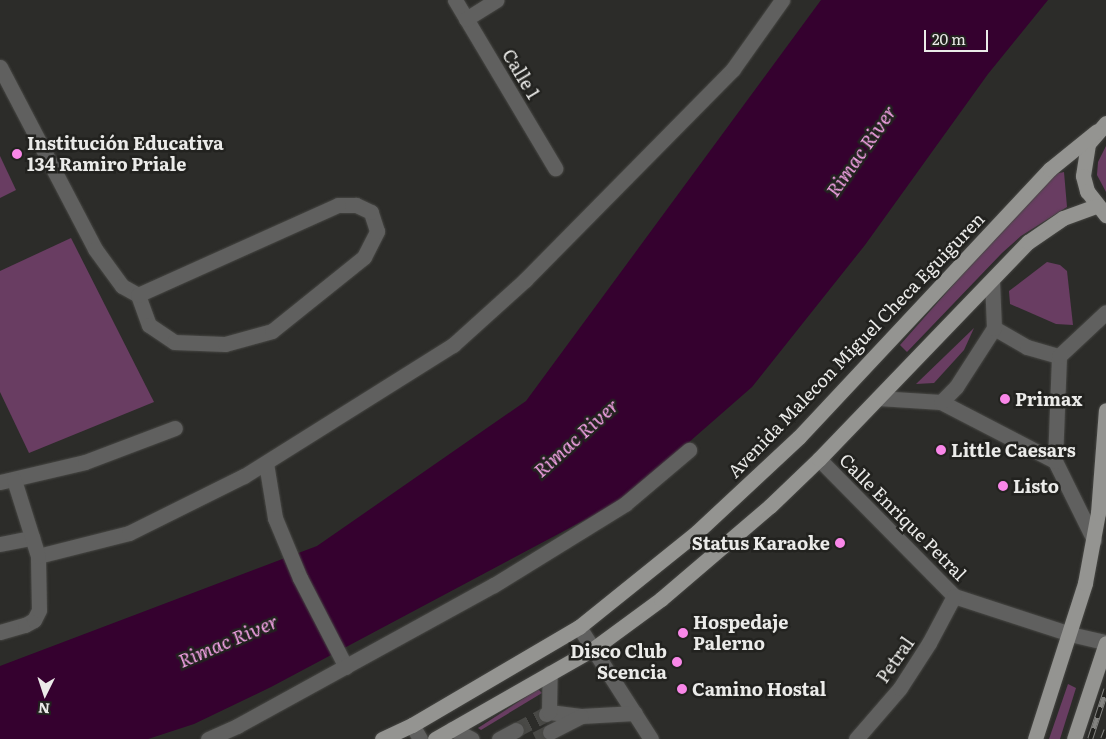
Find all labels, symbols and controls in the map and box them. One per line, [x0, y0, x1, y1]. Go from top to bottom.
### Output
scale bar [926, 20, 990, 52]
text: 20 m [932, 27, 966, 50]
street label: Calle 1 [498, 45, 544, 103]
water label: Rimac River [821, 101, 901, 201]
place label: Institución Educativa 134 Ramiro Priale [27, 133, 224, 176]
marker: Institución Educativa 134 Ramiro Priale [11, 148, 23, 160]
street label: Avenida Malecon Miguel Checa Eguiguren [723, 208, 989, 482]
place label: Primax [1015, 388, 1082, 410]
marker: Primax [999, 393, 1011, 405]
water label: Rimac River [529, 394, 623, 482]
place label: Little Caesars [951, 439, 1076, 461]
marker: Little Caesars [935, 444, 947, 456]
street label: Calle Enrique Petral [835, 449, 971, 585]
place label: Listo [1013, 475, 1059, 497]
marker: Listo [997, 480, 1009, 492]
place label: Status Karaoke [692, 532, 830, 554]
marker: Status Karaoke [834, 537, 846, 549]
water label: Rimac River [175, 610, 281, 672]
place label: Hospedaje Palerno [693, 612, 789, 654]
marker: Hospedaje Palerno [677, 627, 689, 639]
street label: Petral [872, 633, 918, 687]
place label: Disco Club Scencia [570, 641, 667, 684]
marker: Disco Club Scencia [671, 656, 683, 668]
north arrow [20, 669, 70, 719]
place label: Camino Hostal [692, 678, 826, 700]
marker: Camino Hostal [676, 683, 688, 695]
text: N [37, 699, 51, 719]

